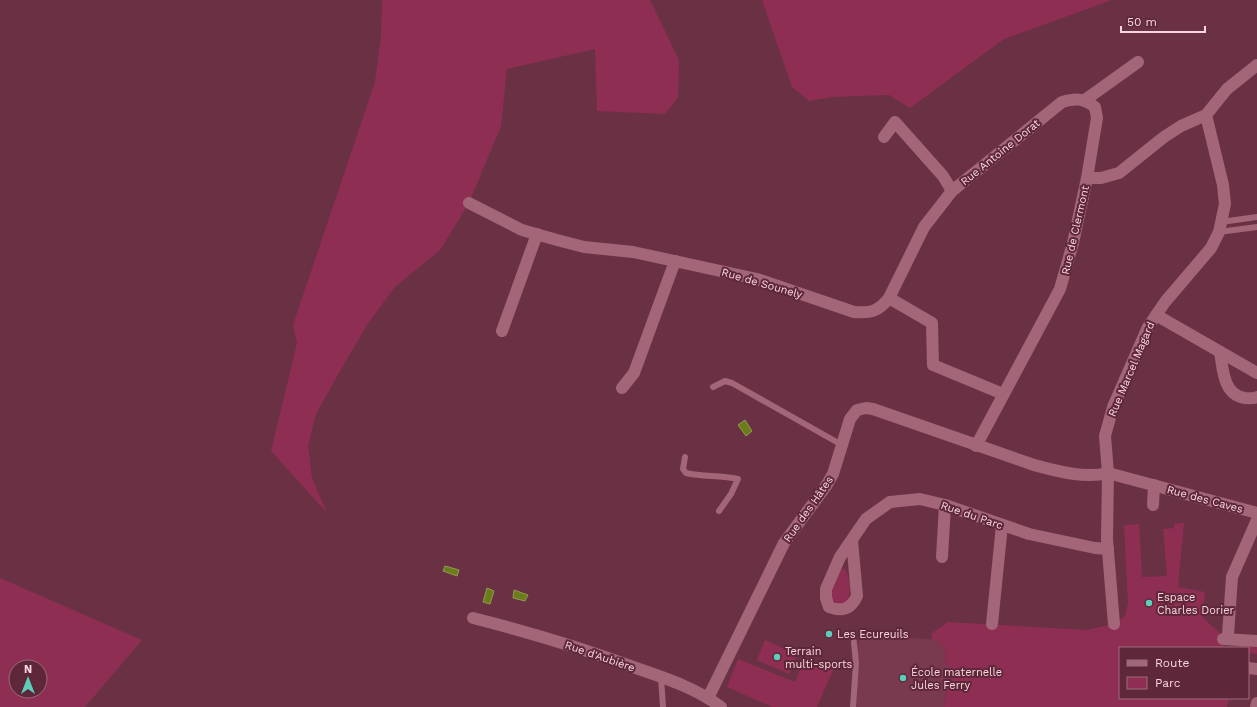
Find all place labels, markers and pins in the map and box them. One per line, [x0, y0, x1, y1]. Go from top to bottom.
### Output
place label: Espace Charles Dorier [1157, 591, 1235, 617]
marker: Espace Charles Dorier [1144, 598, 1154, 608]
place label: Les Ecureuils [837, 628, 909, 641]
marker: Les Ecureuils [824, 629, 834, 639]
place label: Terrain multi-sports [785, 645, 853, 671]
marker: Terrain multi-sports [772, 652, 782, 662]
place label: École maternelle Jules Ferry [911, 665, 1002, 692]
marker: École maternelle Jules Ferry [898, 673, 908, 683]

